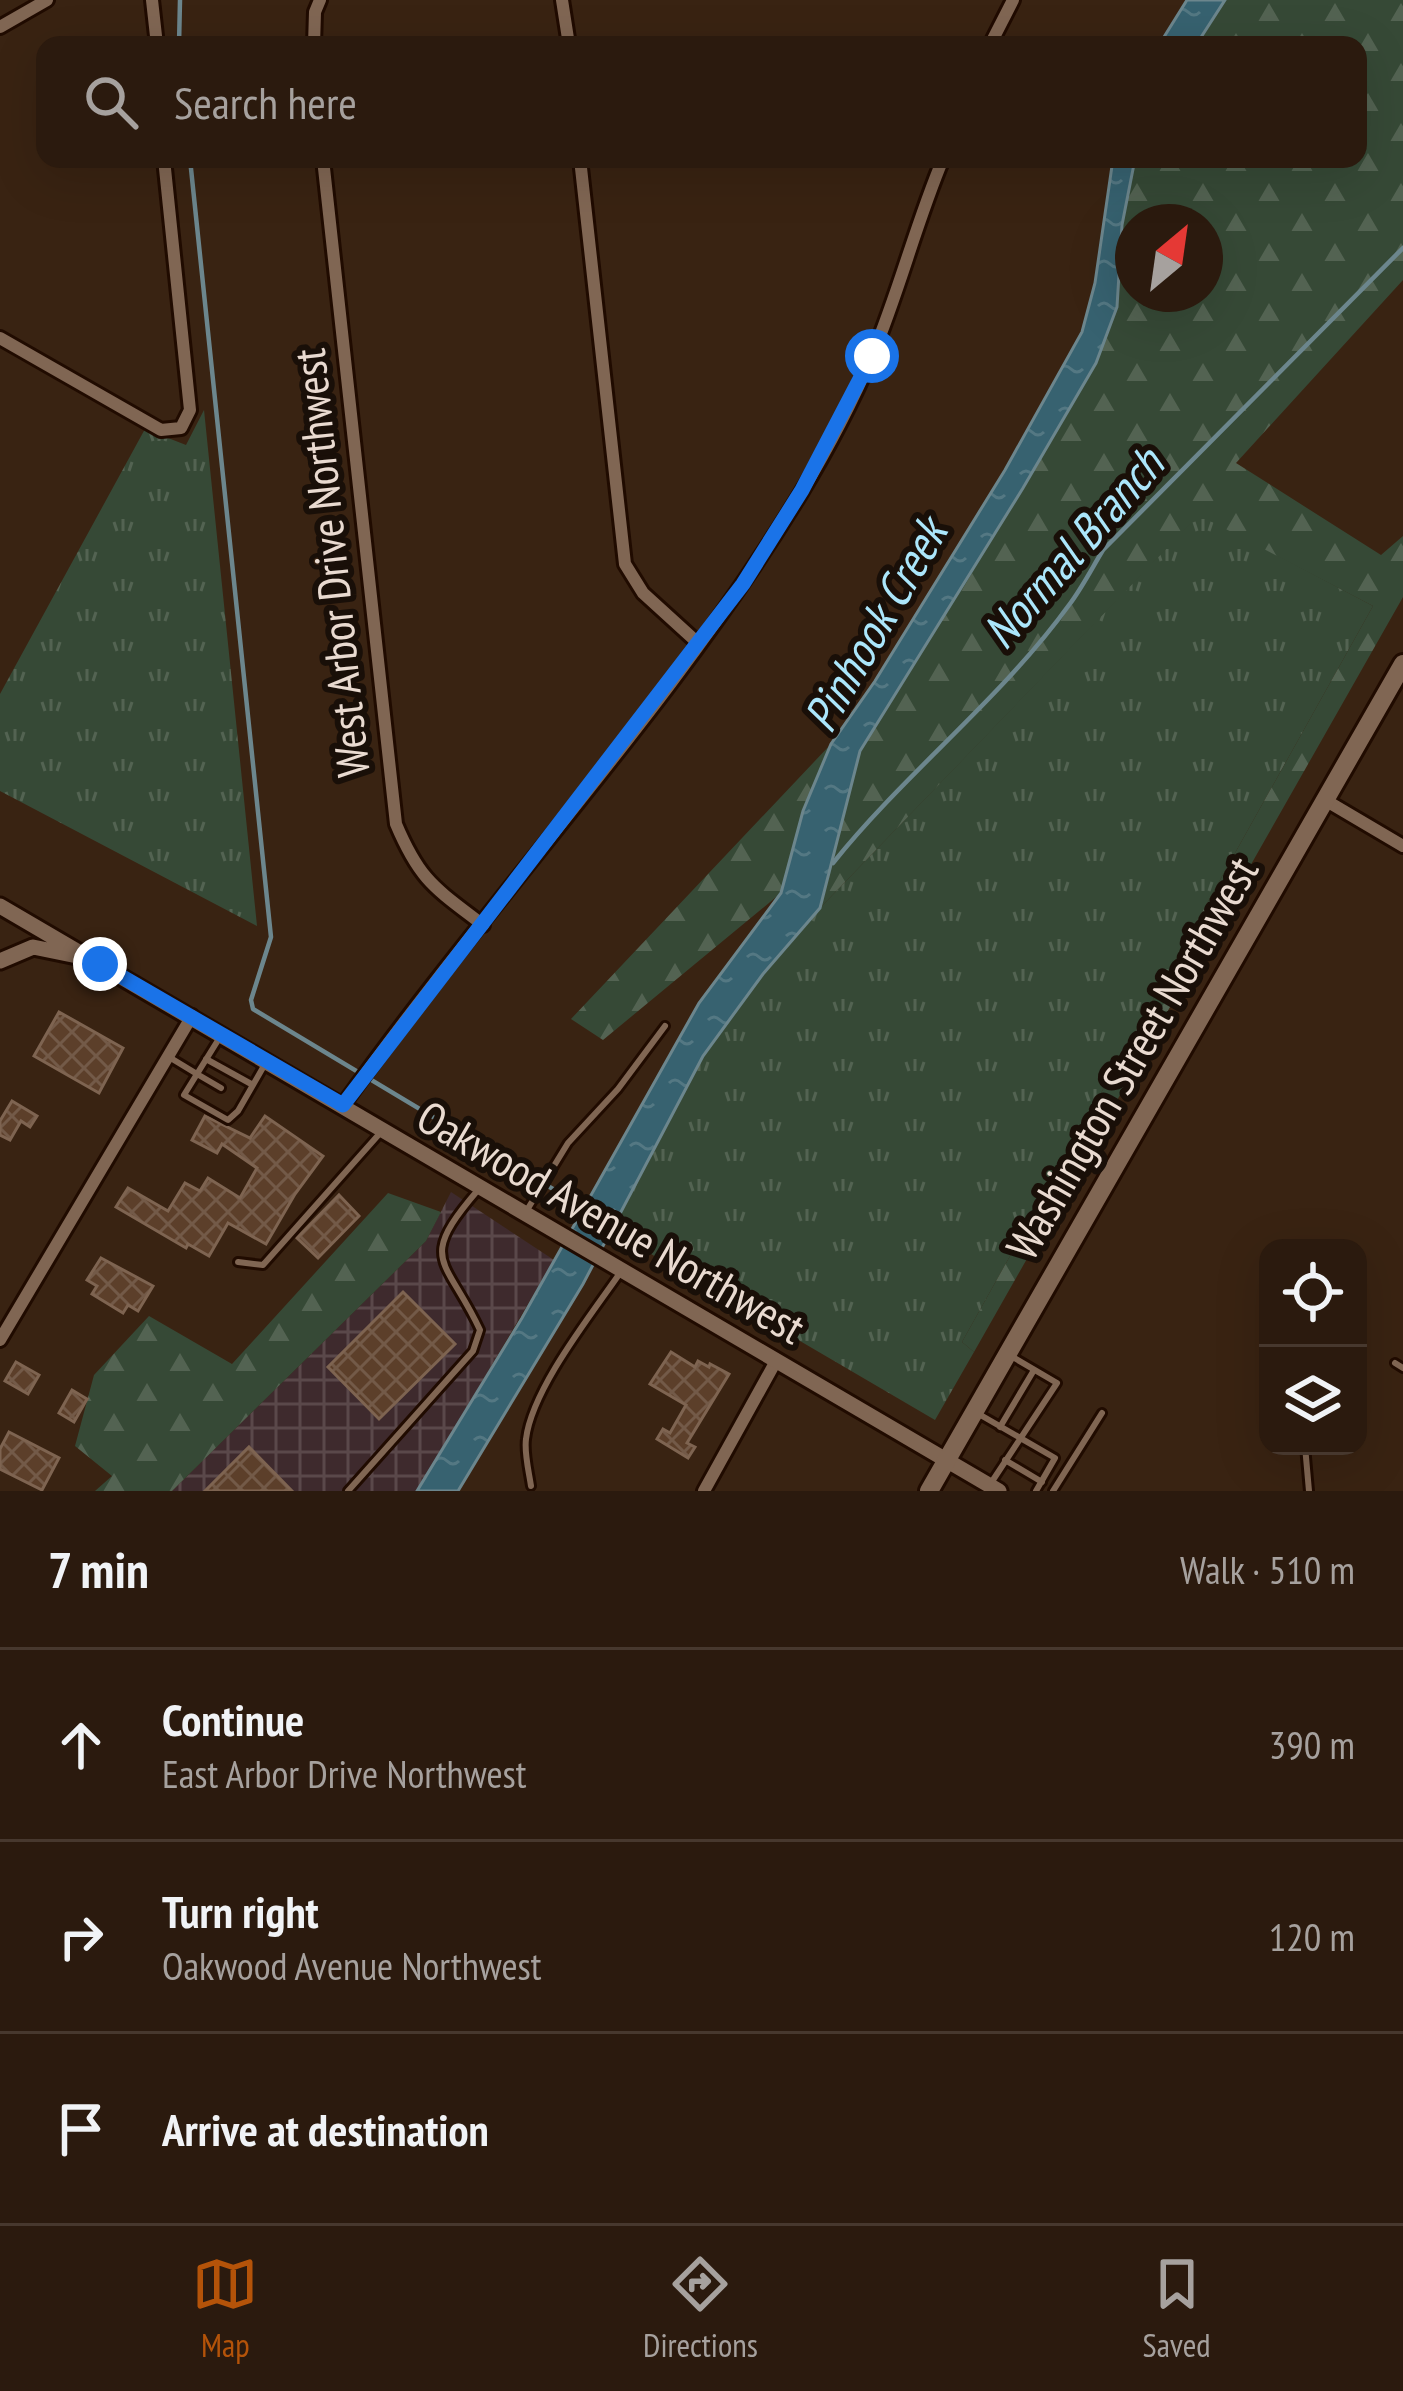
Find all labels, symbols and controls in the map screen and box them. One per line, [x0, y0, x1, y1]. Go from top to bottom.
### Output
search box [36, 36, 1367, 168]
icon: search [78, 69, 144, 135]
text: Search here [174, 73, 357, 131]
north arrow [1115, 204, 1223, 312]
route start [845, 329, 899, 383]
street label: West Arbor Drive Northwest [279, 345, 381, 780]
water label: Normal Branch [968, 432, 1178, 660]
water label: Pinhook Creek [788, 502, 963, 742]
street label: Washington Street Northwest [992, 845, 1270, 1269]
route end [73, 937, 127, 991]
street label: Oakwood Avenue Northwest [407, 1087, 816, 1356]
map controls [1259, 1239, 1367, 1455]
button: locate [1259, 1239, 1367, 1347]
button: layers [1259, 1347, 1367, 1455]
text: 7 min [48, 1536, 149, 1602]
text: Walk · 510 m [1180, 1544, 1355, 1595]
text: Continue [162, 1690, 304, 1748]
icon: ahead [48, 1712, 114, 1778]
text: 390 m [1269, 1719, 1355, 1770]
text: East Arbor Drive Northwest [162, 1748, 526, 1799]
text: Turn right [162, 1882, 319, 1940]
icon: right [48, 1904, 114, 1970]
text: 120 m [1269, 1911, 1355, 1962]
text: Oakwood Avenue Northwest [162, 1940, 542, 1991]
icon: arrive [48, 2096, 114, 2162]
text: Arrive at destination [162, 2100, 489, 2158]
tab: Map [192, 2251, 258, 2366]
tab: Directions [643, 2251, 758, 2366]
tab: Saved [1143, 2251, 1211, 2366]

